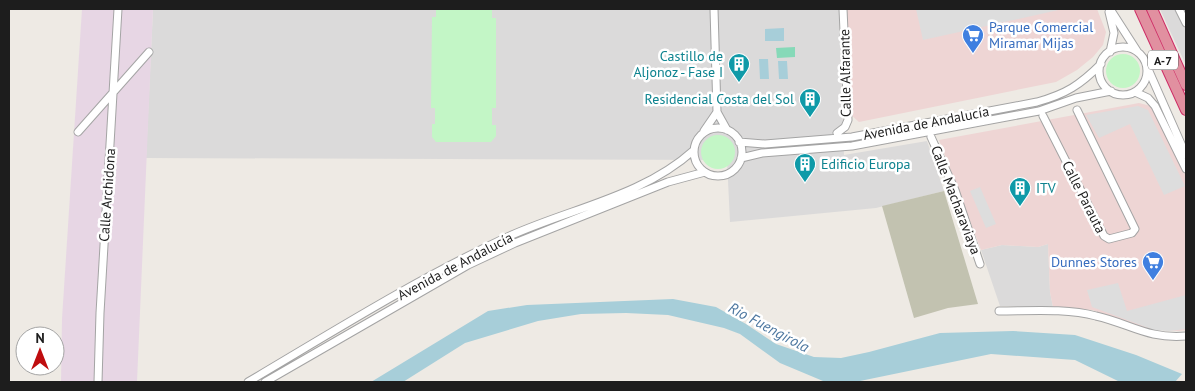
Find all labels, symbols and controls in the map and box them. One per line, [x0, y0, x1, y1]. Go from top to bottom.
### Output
place label: Parque Comercial Miramar Mijas [989, 18, 1093, 52]
supermarket icon: Parque Comercial Miramar Mijas [961, 23, 985, 54]
street label: Calle Alfarante [835, 29, 855, 117]
place label: Castillo de Aljonoz - Fase I [633, 47, 723, 81]
road number: A-7 [1148, 50, 1178, 70]
building icon: Castillo de Aljonoz - Fase I [727, 52, 751, 83]
building icon: Residencial Costa del Sol [798, 87, 822, 118]
place label: Residencial Costa del Sol [645, 90, 794, 108]
street label: Avenida de Andalucía [861, 102, 991, 144]
street label: Calle Macharaviaya [927, 143, 985, 257]
street label: Calle Archidona [95, 148, 119, 242]
building icon: Edificio Europa [793, 152, 817, 183]
place label: Edificio Europa [821, 155, 911, 173]
street label: Calle Parauta [1058, 158, 1110, 236]
building icon: ITV [1008, 176, 1032, 207]
place label: ITV [1036, 179, 1056, 197]
street label: Avenida de Andalucía [394, 228, 516, 304]
supermarket icon: Dunnes Stores [1141, 250, 1165, 281]
place label: Dunnes Stores [1051, 253, 1137, 271]
water label: Rio Fuengirola [725, 298, 813, 357]
north arrow [15, 326, 65, 376]
text: N [35, 329, 45, 347]

